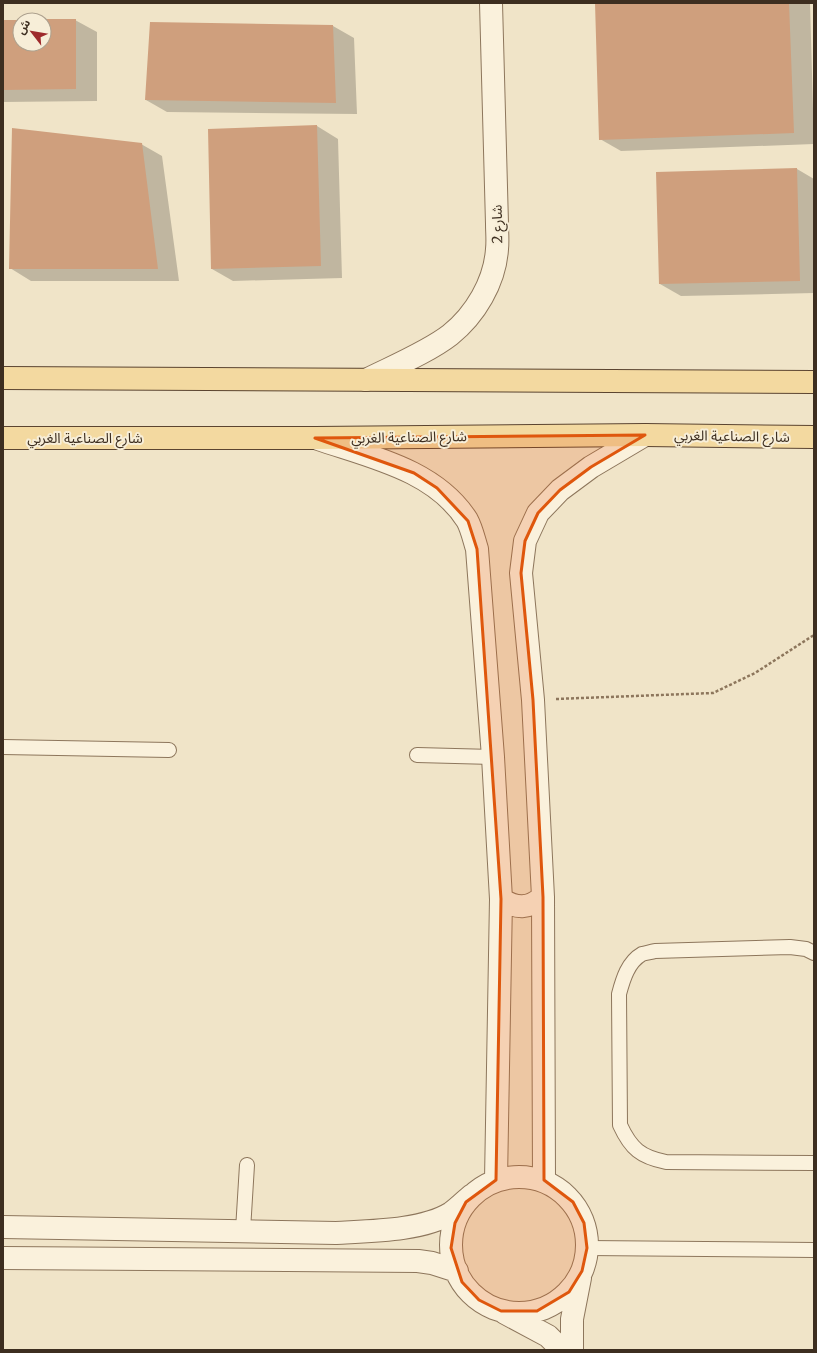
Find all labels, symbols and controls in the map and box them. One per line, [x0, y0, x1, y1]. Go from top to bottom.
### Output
north arrow [12, 12, 52, 52]
text: ش [14, 17, 33, 37]
street label: شارع 2 [488, 204, 508, 244]
street label: شارع الصناعية الغربي [674, 426, 790, 448]
street label: شارع الصناعية الغربي [351, 427, 467, 449]
street label: شارع الصناعية الغربي [27, 429, 143, 449]

